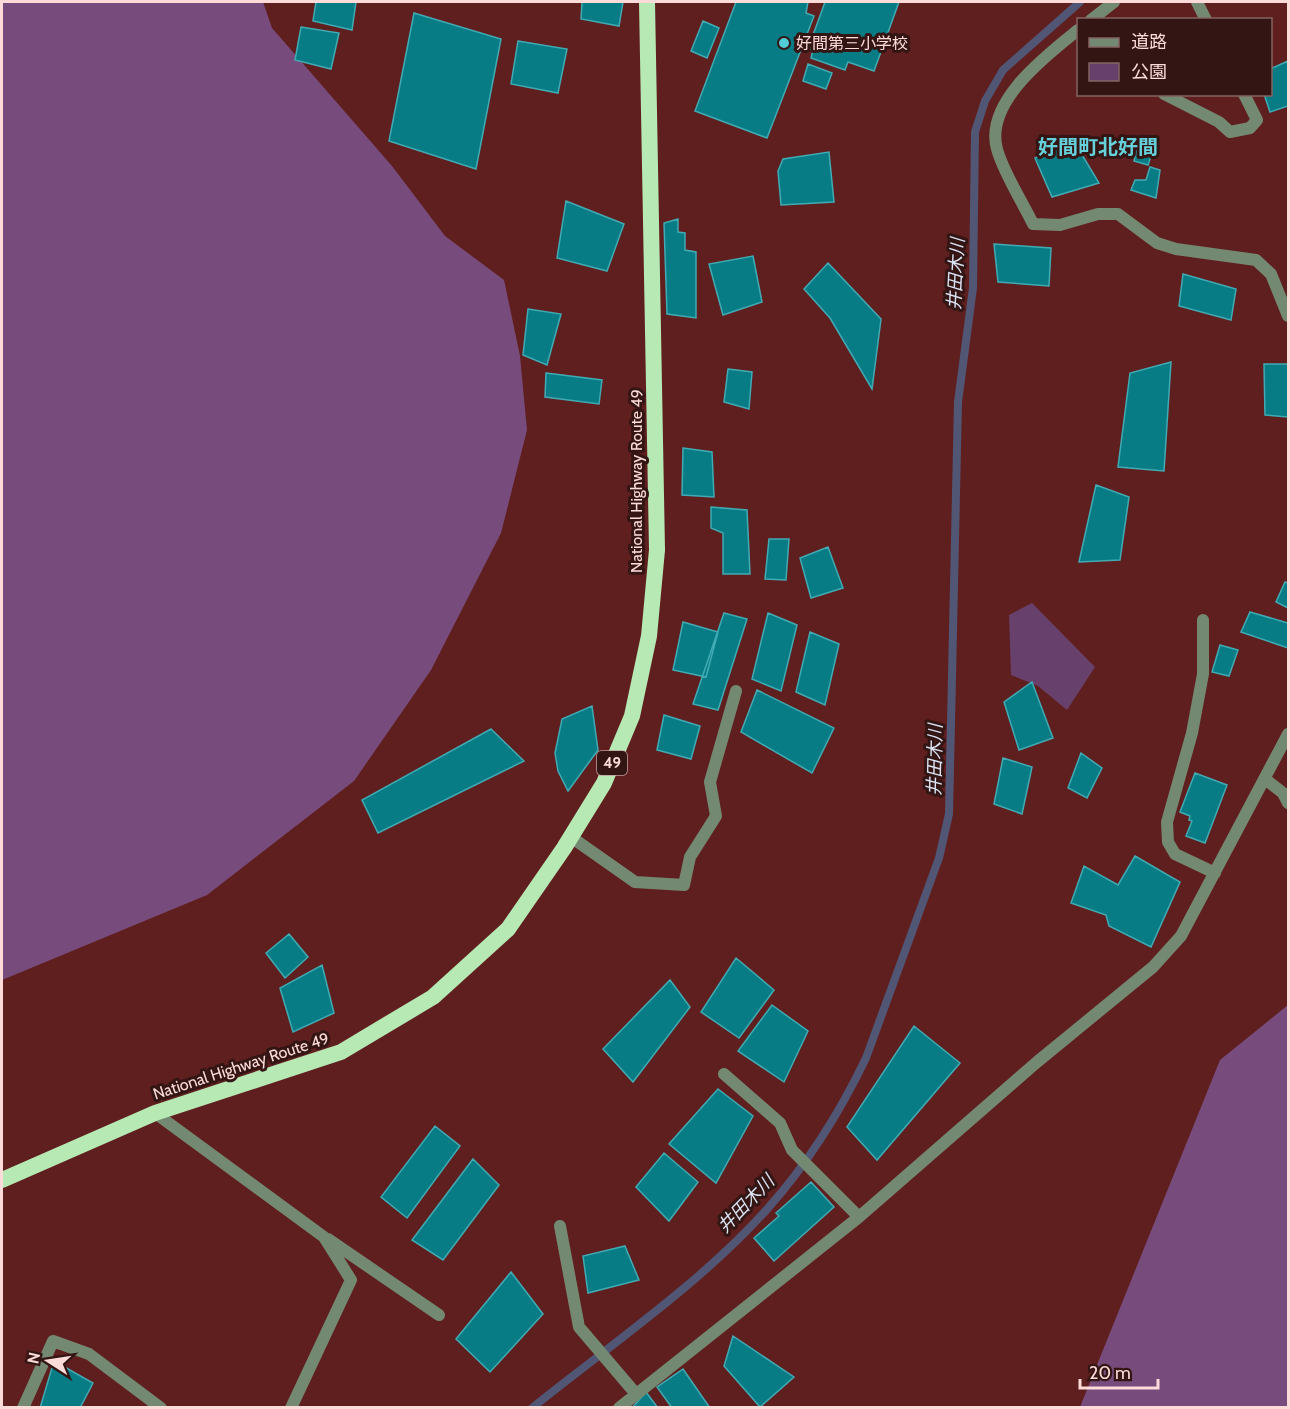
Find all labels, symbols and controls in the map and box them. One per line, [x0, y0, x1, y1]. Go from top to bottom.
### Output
legend [1077, 18, 1272, 96]
text: 道路 [1131, 31, 1167, 53]
place label: 好間第三小学校 [796, 34, 908, 53]
marker: 好間第三小学校 [777, 36, 791, 50]
text: 公園 [1131, 61, 1167, 83]
district label: 好間町北好間 [1038, 135, 1158, 159]
water label: 井田木川 [943, 235, 969, 311]
street label: National Highway Route 49 [627, 389, 646, 573]
water label: 井田木川 [923, 722, 947, 796]
road number: 49 [597, 751, 627, 775]
street label: National Highway Route 49 [151, 1029, 331, 1103]
water label: 井田木川 [713, 1169, 780, 1238]
north arrow [18, 1331, 78, 1391]
text: N [23, 1350, 44, 1365]
scale bar [1080, 1352, 1158, 1390]
text: 20 m [1089, 1362, 1131, 1384]

